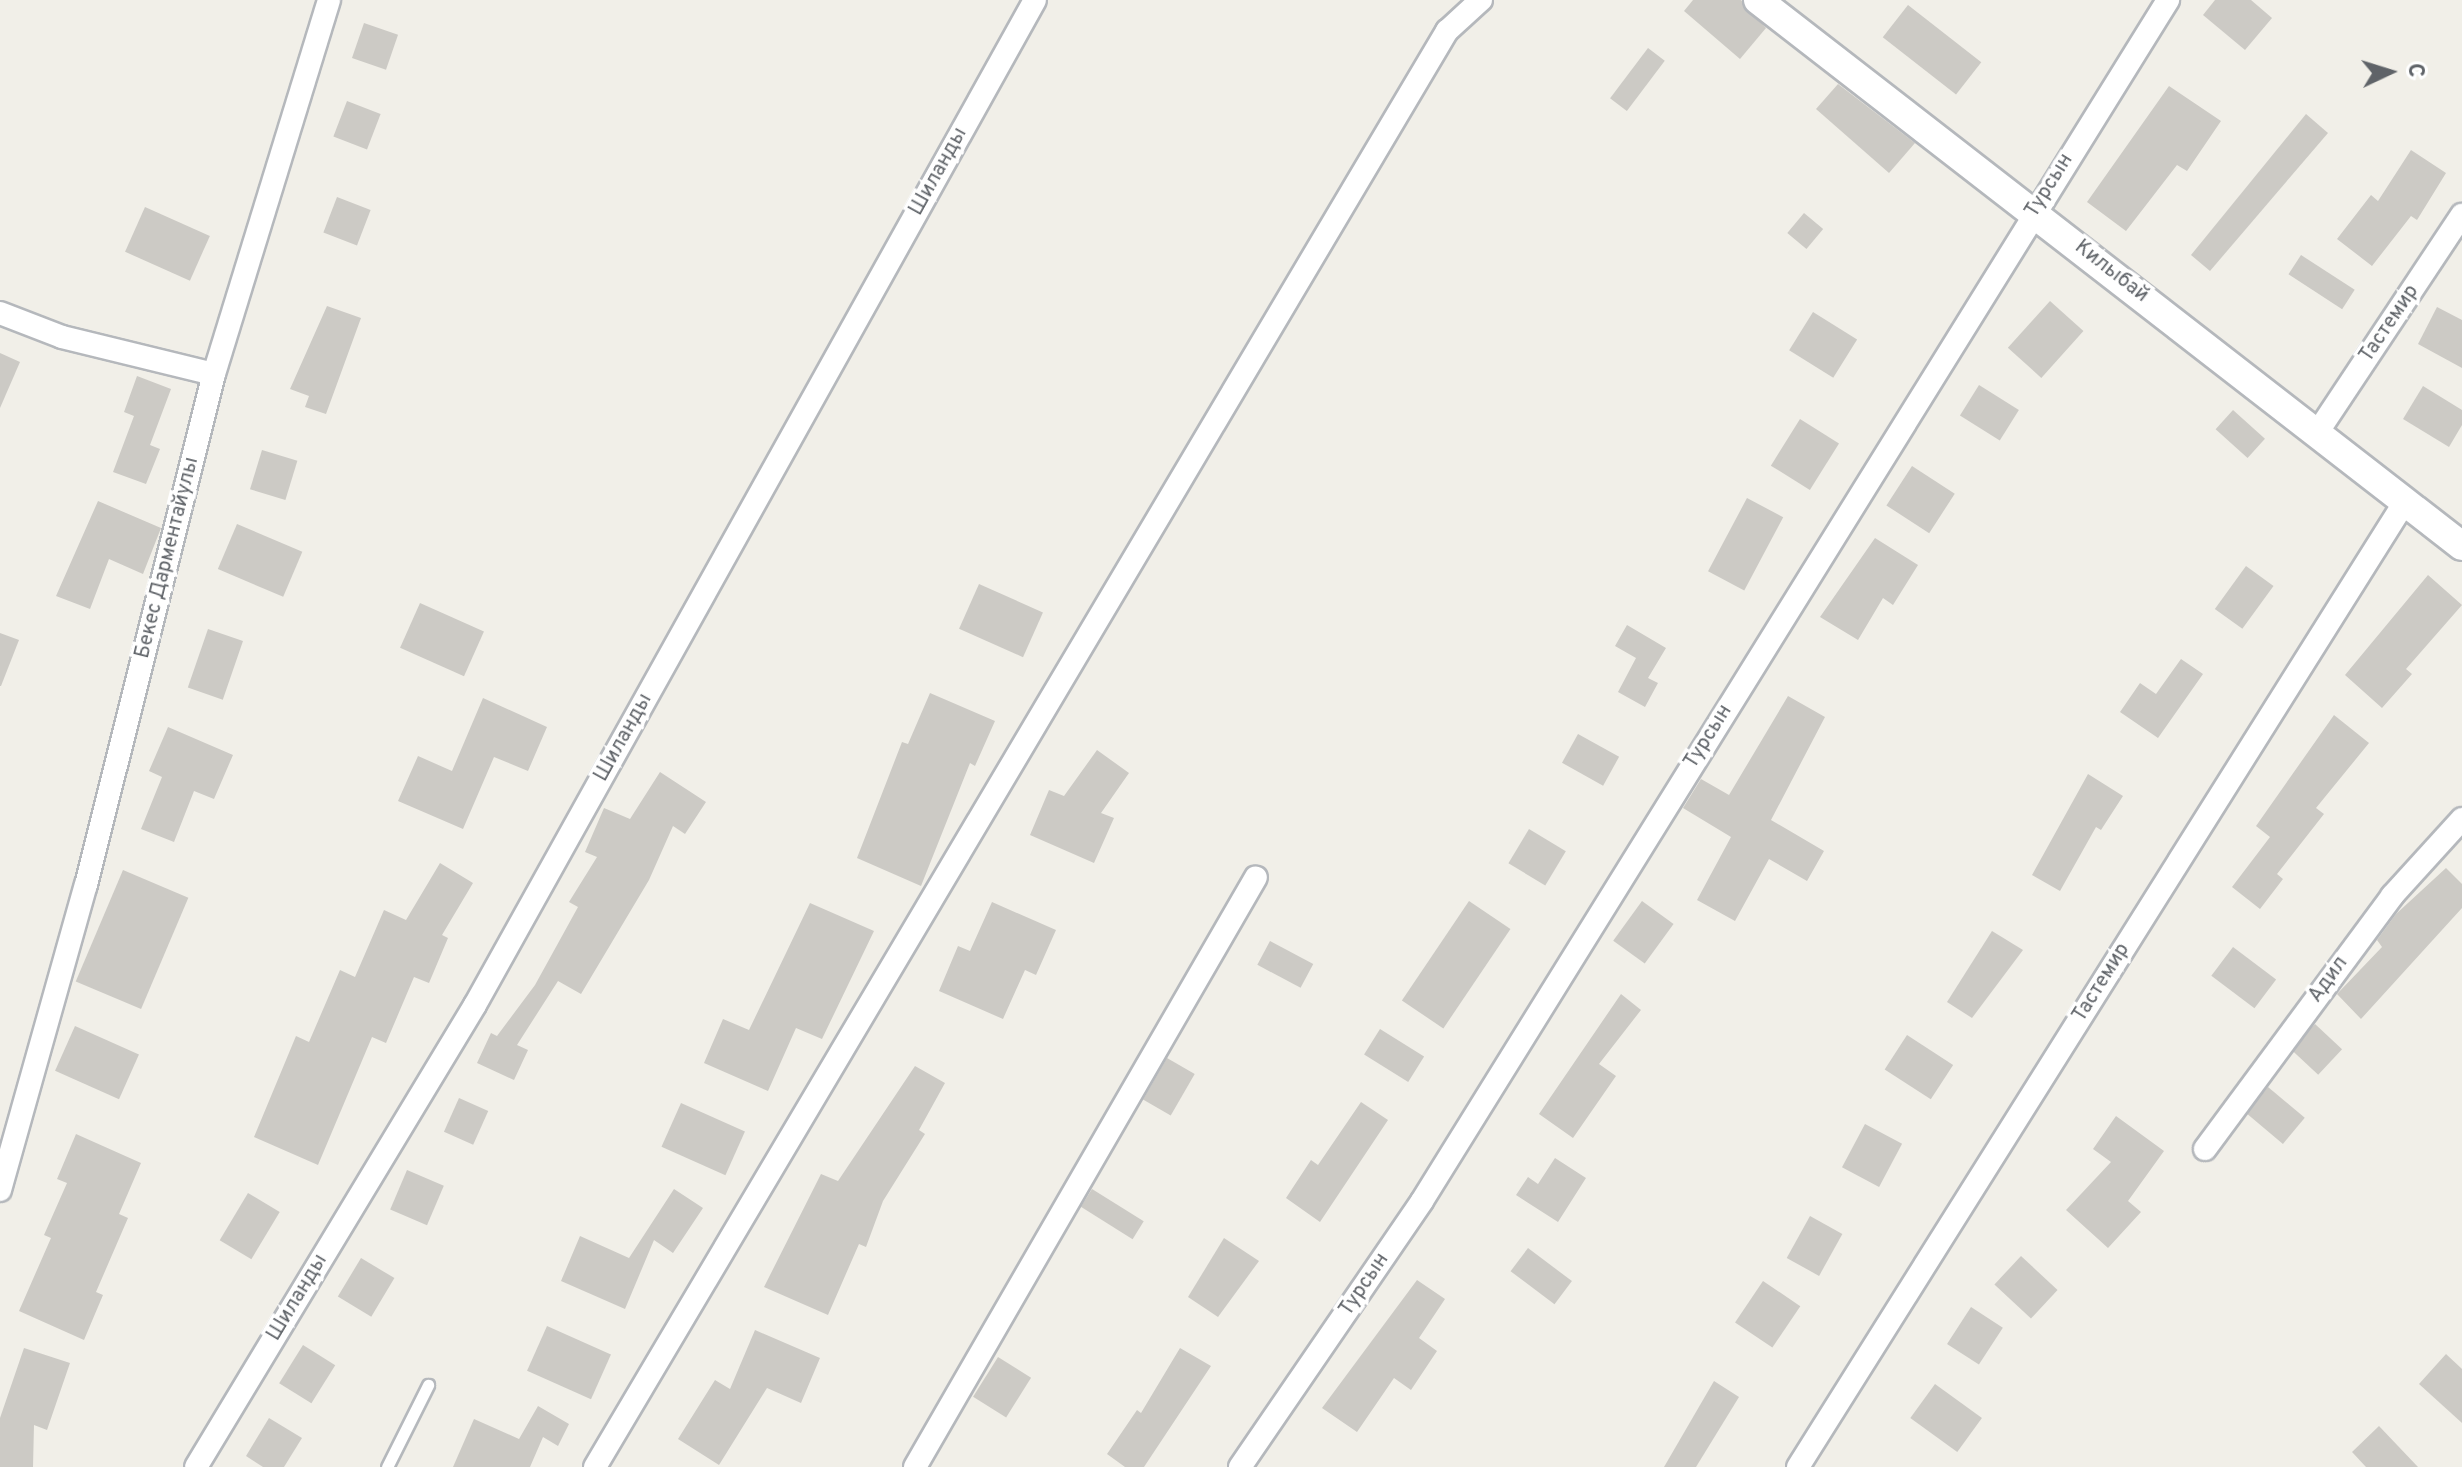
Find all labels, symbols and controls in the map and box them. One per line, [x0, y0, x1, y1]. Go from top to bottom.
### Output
north arrow [2350, 32, 2430, 112]
text: С [2400, 62, 2428, 78]
street label: Шиланды [905, 124, 973, 220]
street label: Турсын [2021, 150, 2079, 222]
street label: Килыбай [2069, 236, 2153, 308]
street label: Тастемир [2355, 281, 2425, 367]
street label: Бекес Дарментайулы [131, 455, 205, 661]
street label: Шиланды [590, 690, 658, 786]
street label: Турсын [1680, 701, 1738, 773]
street label: Тастемир [2068, 939, 2136, 1027]
street label: Адил [2304, 952, 2354, 1008]
street label: Турсын [1335, 1249, 1395, 1321]
street label: Шиланды [263, 1250, 333, 1346]

